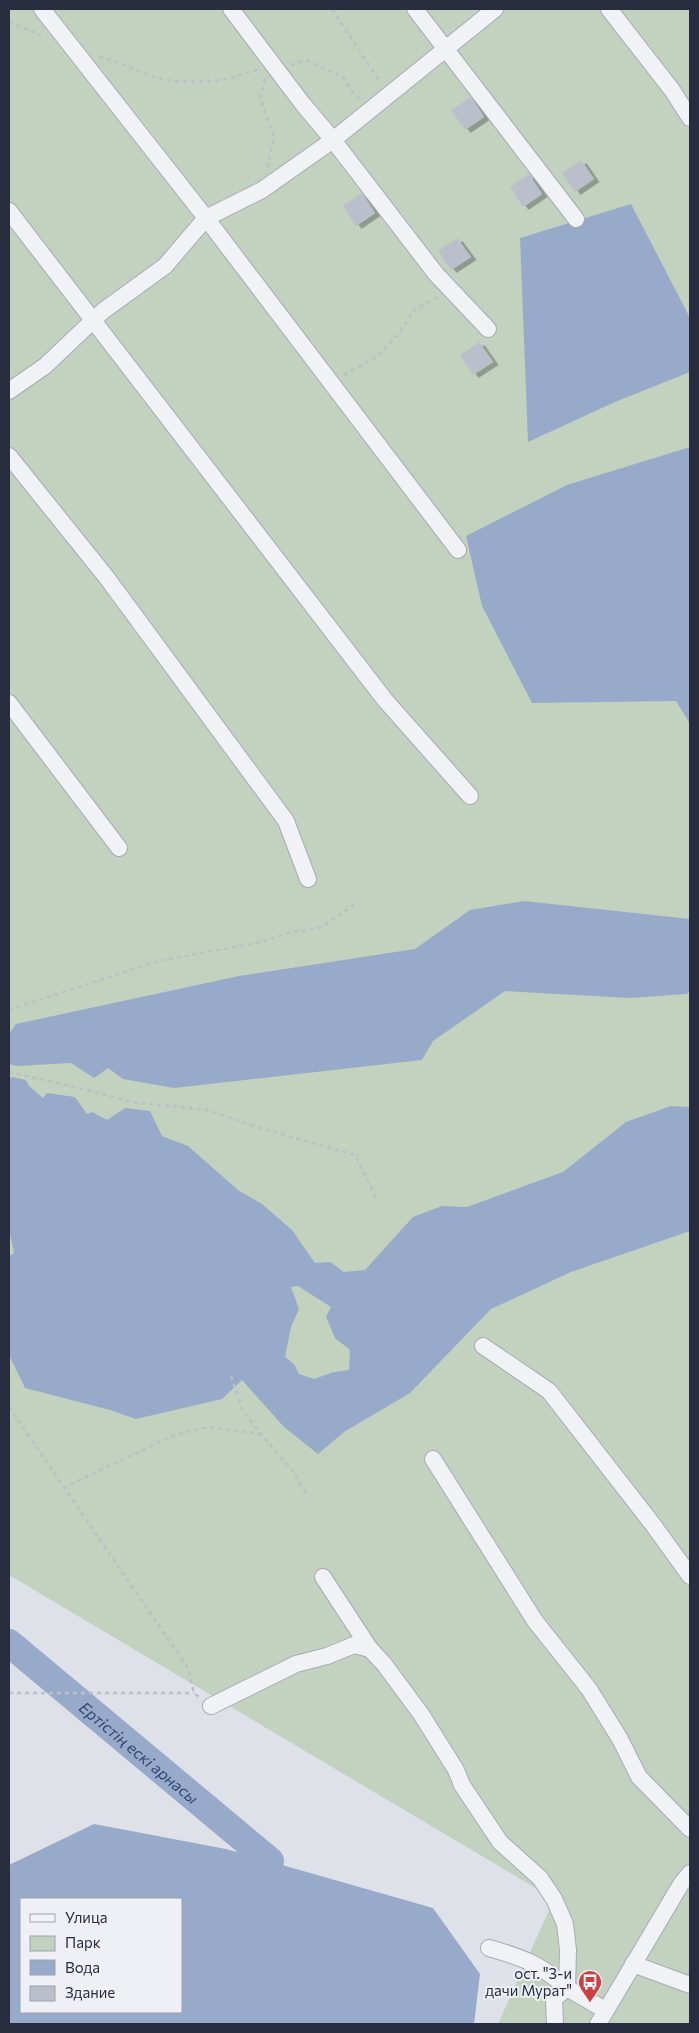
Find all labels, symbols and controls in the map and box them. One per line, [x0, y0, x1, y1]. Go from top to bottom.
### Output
water label: Ертістің ескі арнасы [76, 1697, 203, 1807]
legend [20, 1898, 182, 2013]
text: Улица [65, 1908, 107, 1926]
text: Парк [65, 1933, 101, 1951]
text: Вода [65, 1958, 100, 1976]
place label: ост. "3-и дачи Мурат" [485, 1964, 572, 1999]
bus stop icon: ост. "3-и дачи Мурат" [577, 1969, 603, 2003]
text: Здание [65, 1983, 115, 2001]

